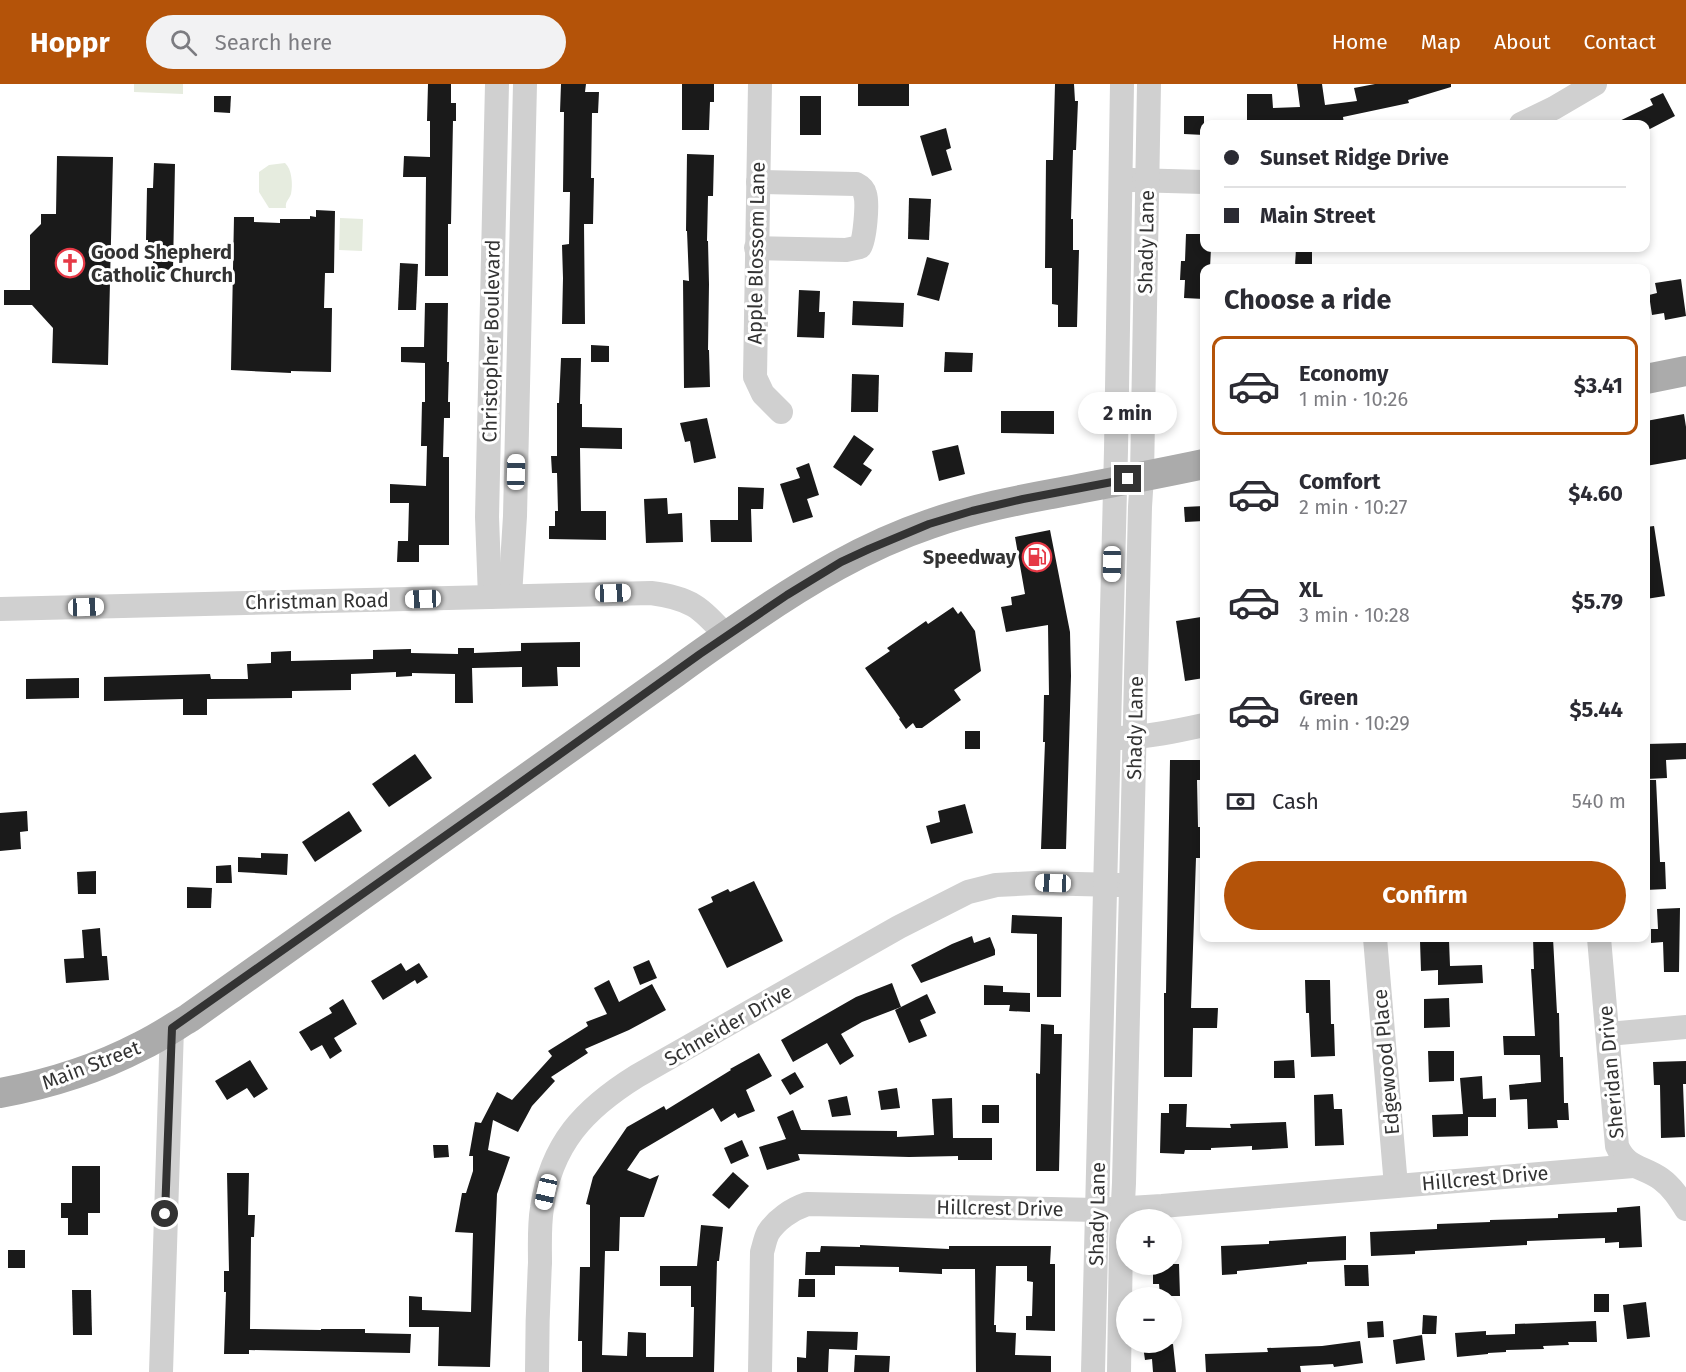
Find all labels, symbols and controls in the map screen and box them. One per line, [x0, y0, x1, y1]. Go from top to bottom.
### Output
search box [146, 15, 566, 69]
text: Hoppr [30, 26, 110, 59]
icon: search [167, 26, 200, 59]
text: Search here [215, 29, 332, 56]
text: Home [1332, 29, 1388, 55]
text: Map [1421, 29, 1461, 55]
text: About [1494, 29, 1551, 55]
text: Contact [1584, 29, 1656, 55]
text: Sunset Ridge Drive [1260, 144, 1449, 171]
street label: Apple Blossom Lane [742, 161, 770, 345]
street label: Shady Lane [1133, 190, 1159, 294]
text: Main Street [1260, 202, 1375, 229]
street label: Christopher Boulevard [477, 239, 505, 443]
place label: Good Shepherd Catholic Church [91, 240, 233, 287]
church icon: Good Shepherd Catholic Church [54, 247, 86, 279]
text: Choose a ride [1224, 284, 1391, 316]
icon: car [1227, 359, 1281, 413]
text: Economy [1299, 360, 1388, 387]
text: $3.41 [1574, 372, 1623, 399]
text: 1 min · 10:26 [1299, 387, 1408, 411]
callout: 2 min [1078, 392, 1178, 434]
text: 2 min [1103, 401, 1152, 425]
car [507, 454, 525, 490]
route end [1114, 465, 1141, 492]
icon: car [1227, 467, 1281, 521]
text: Comfort [1299, 468, 1380, 495]
text: $4.60 [1568, 480, 1623, 507]
text: 2 min · 10:27 [1299, 495, 1407, 519]
fuel station icon: Speedway [1021, 541, 1053, 573]
place label: Speedway [923, 545, 1017, 569]
car [1103, 546, 1121, 582]
icon: car [1227, 575, 1281, 629]
text: XL [1299, 576, 1323, 603]
car [595, 583, 631, 603]
street label: Christman Road [245, 588, 389, 614]
text: $5.79 [1572, 588, 1623, 615]
car [405, 589, 441, 609]
car [68, 597, 104, 617]
text: 3 min · 10:28 [1299, 603, 1410, 627]
street label: Shady Lane [1122, 676, 1148, 780]
icon: car [1227, 683, 1281, 737]
text: Green [1299, 684, 1358, 711]
text: $5.44 [1569, 696, 1623, 723]
text: 4 min · 10:29 [1299, 711, 1410, 735]
icon: cash [1224, 785, 1257, 818]
text: Cash [1272, 788, 1319, 815]
text: 540 m [1572, 789, 1626, 813]
button: Confirm [1224, 861, 1626, 930]
car [1035, 873, 1071, 893]
street label: Schneider Drive [660, 979, 796, 1071]
street label: Edgewood Place [1368, 988, 1404, 1136]
street label: Sheridan Drive [1593, 1004, 1629, 1140]
street label: Main Street [38, 1035, 144, 1095]
street label: Hillcrest Drive [1421, 1161, 1549, 1195]
street label: Shady Lane [1084, 1162, 1110, 1266]
car [533, 1172, 559, 1212]
street label: Hillcrest Drive [936, 1195, 1064, 1221]
route start [151, 1200, 178, 1227]
map controls [1116, 1209, 1182, 1353]
button: + [1116, 1209, 1182, 1275]
button: − [1116, 1287, 1182, 1353]

